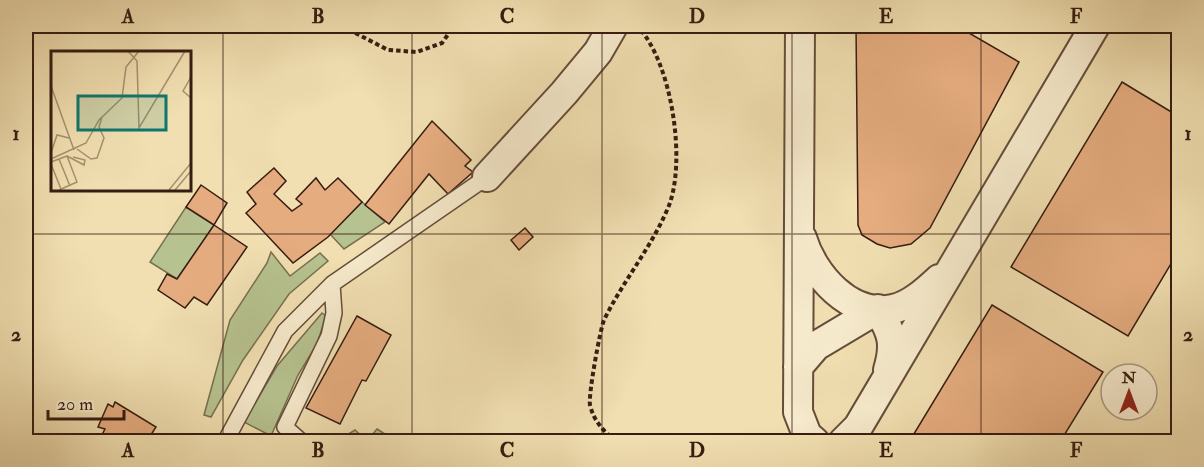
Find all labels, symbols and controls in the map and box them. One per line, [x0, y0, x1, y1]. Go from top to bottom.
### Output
text: A [121, 4, 135, 29]
text: B [311, 4, 325, 29]
text: C [500, 4, 514, 29]
text: D [689, 4, 705, 29]
text: E [879, 4, 894, 29]
text: F [1070, 4, 1083, 29]
inset map [51, 51, 190, 190]
text: 1 [12, 121, 20, 146]
text: 1 [1184, 121, 1192, 146]
text: 2 [11, 322, 21, 347]
text: 2 [1183, 322, 1193, 347]
north arrow [1099, 362, 1159, 422]
text: N [1121, 368, 1137, 388]
scale bar [48, 383, 124, 421]
text: 20 m [57, 393, 93, 416]
text: A [121, 438, 135, 463]
text: B [311, 438, 325, 463]
text: C [500, 438, 514, 463]
text: D [689, 438, 705, 463]
text: E [879, 438, 894, 463]
text: F [1070, 438, 1083, 463]

